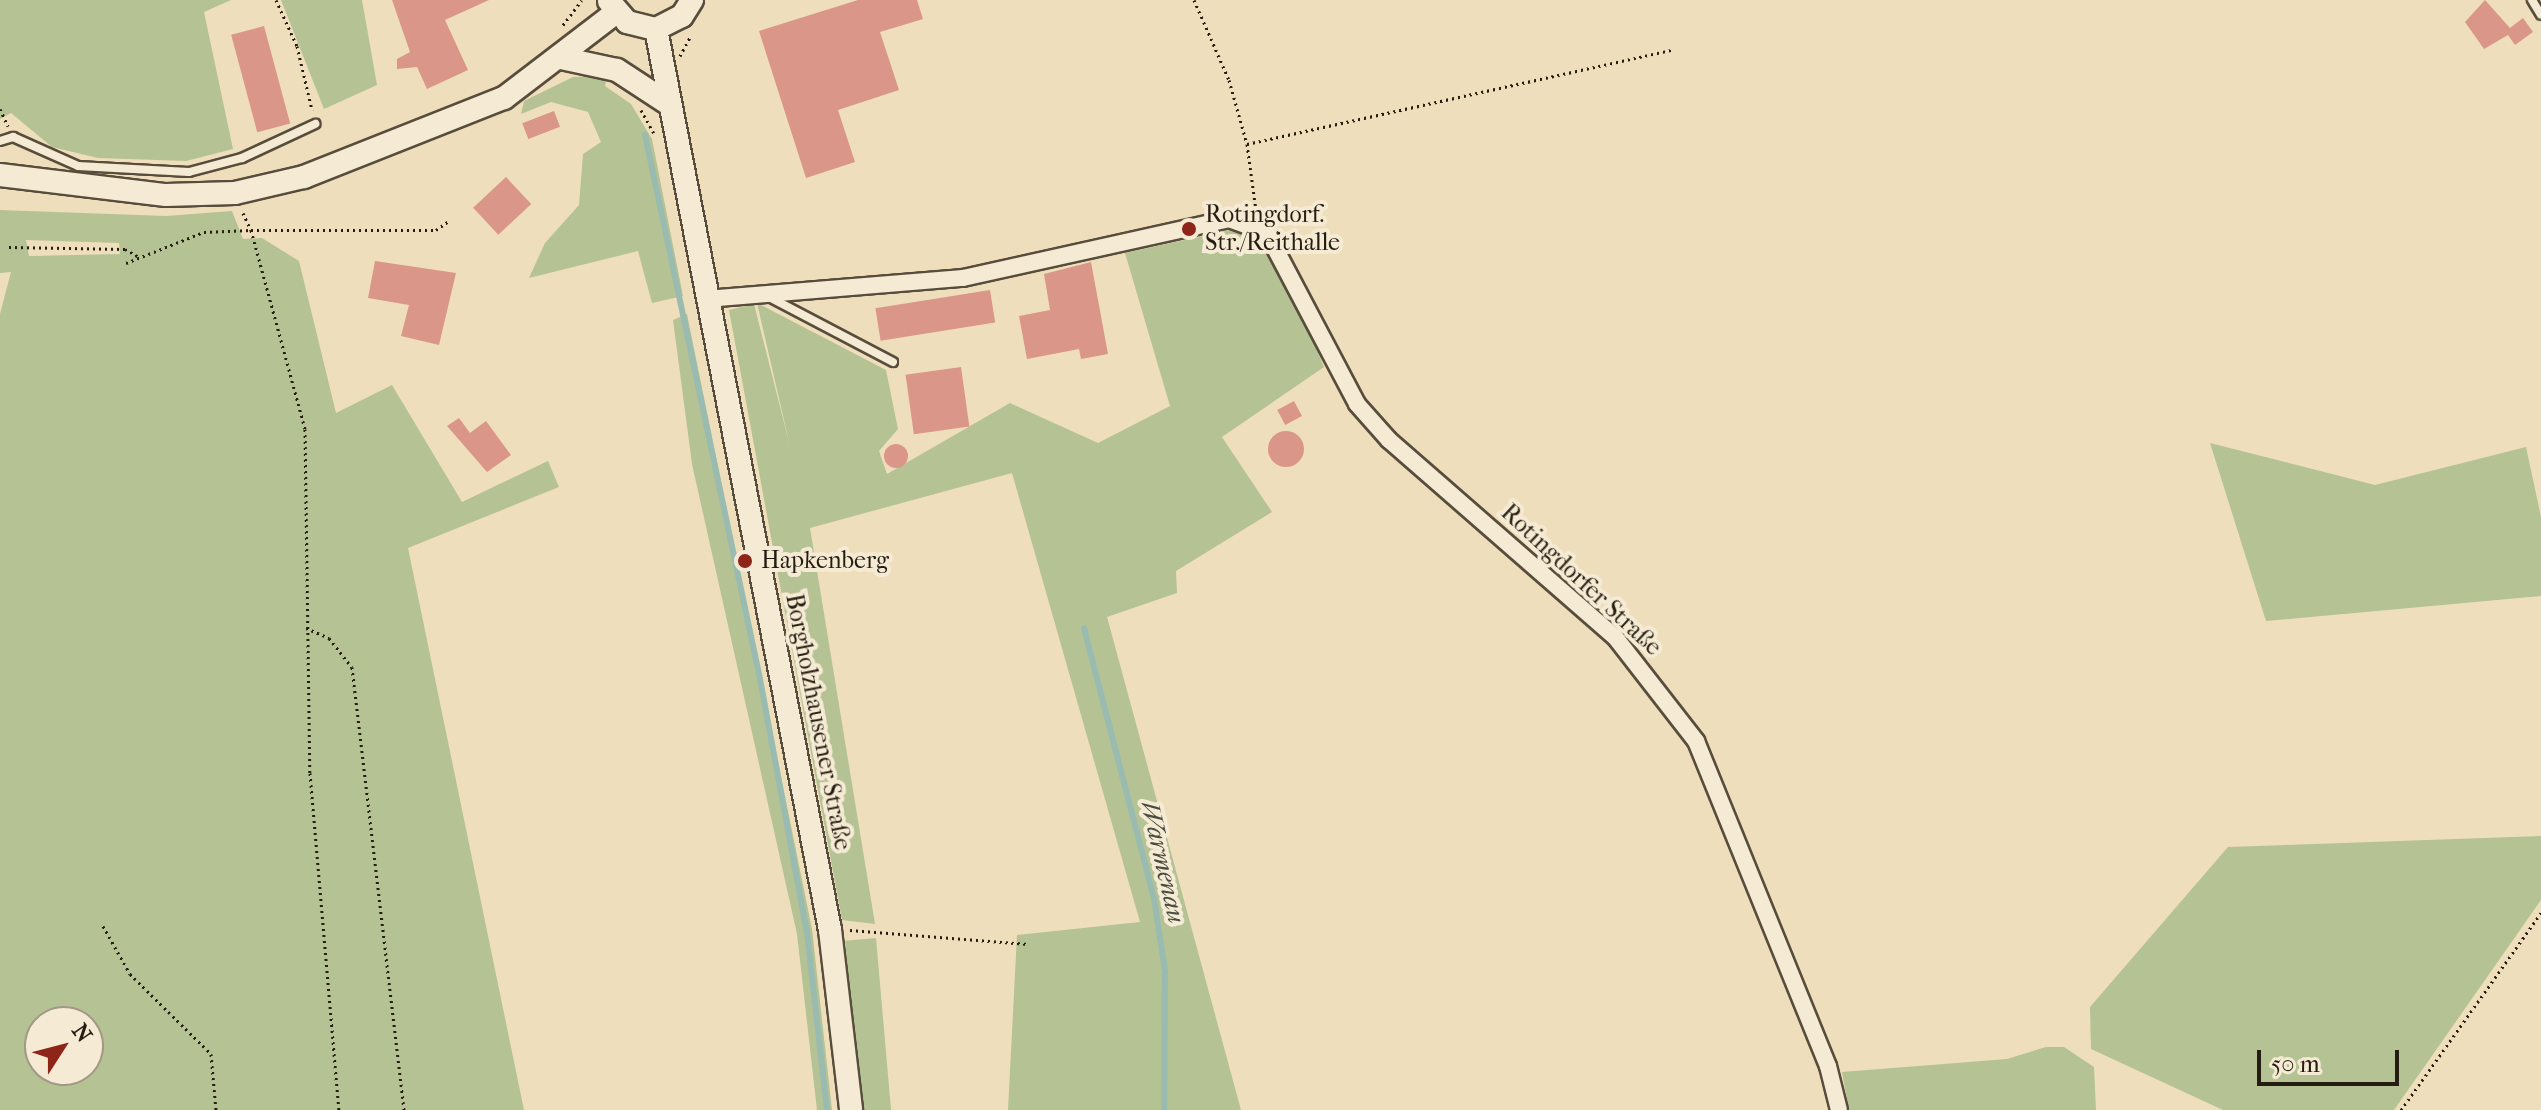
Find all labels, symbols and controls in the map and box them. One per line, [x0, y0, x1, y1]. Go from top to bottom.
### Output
place label: Rotingdorf. Str./Reithalle [1205, 201, 1340, 257]
marker: Rotingdorf. Str./Reithalle [1180, 220, 1198, 238]
street label: Rotingdorfer Straße [1495, 498, 1667, 662]
place label: Hapkenberg [761, 547, 889, 575]
marker: Hapkenberg [736, 552, 754, 570]
street label: Borgholzhausener Straße [779, 591, 857, 853]
water label: Warmenau [1134, 798, 1192, 926]
north arrow [24, 1006, 104, 1086]
text: N [66, 1019, 97, 1047]
scale bar [2261, 1034, 2403, 1084]
text: 50 m [2271, 1050, 2320, 1078]

